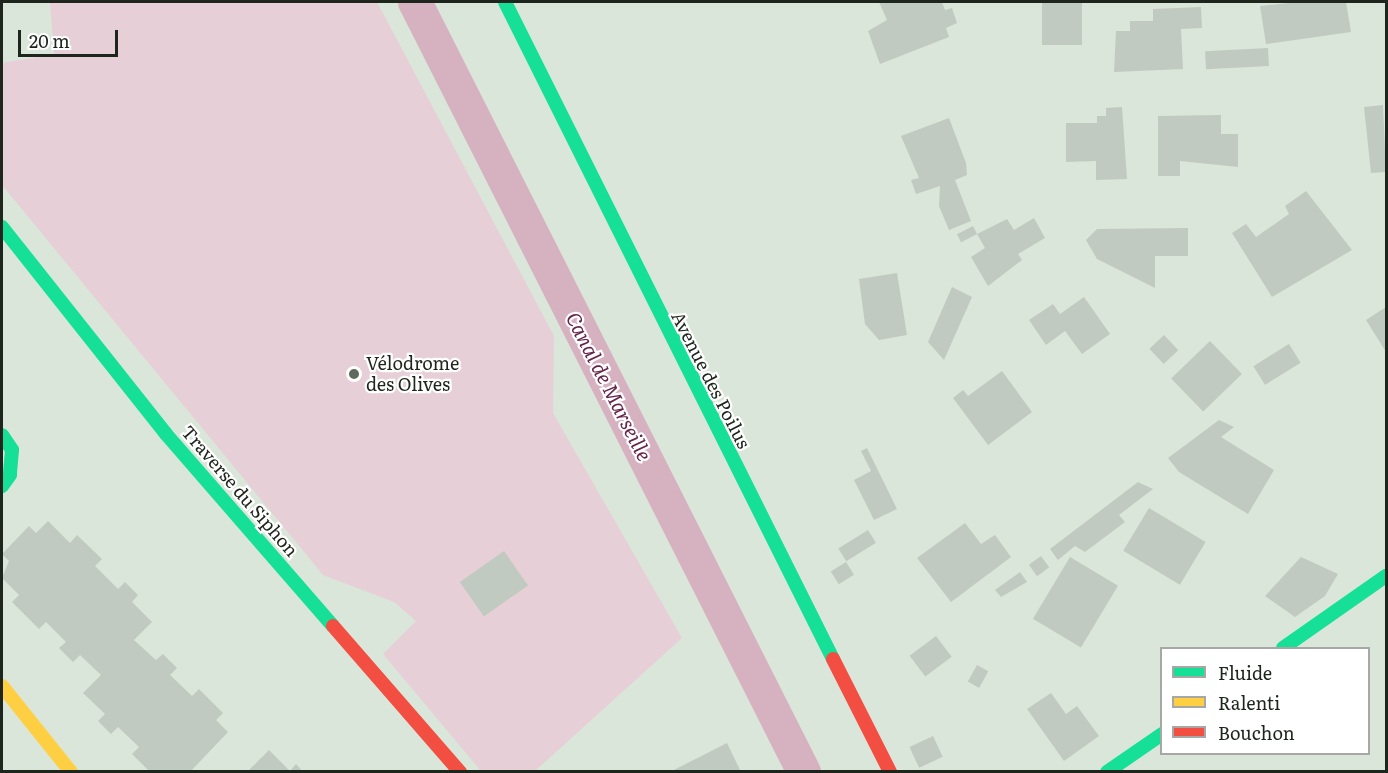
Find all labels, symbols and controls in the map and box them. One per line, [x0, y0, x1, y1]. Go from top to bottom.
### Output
scale bar [21, 18, 122, 56]
text: 20 m [29, 27, 70, 54]
water label: Canal de Marseille [562, 308, 658, 464]
street label: Avenue des Poilus [667, 308, 755, 452]
place label: Vélodrome des Olives [366, 353, 459, 395]
marker: Vélodrome des Olives [347, 367, 361, 381]
street label: Traverse du Siphon [177, 421, 303, 561]
legend [1160, 647, 1370, 755]
text: Fluide [1218, 659, 1272, 686]
text: Ralenti [1218, 689, 1280, 716]
text: Bouchon [1218, 719, 1295, 746]

